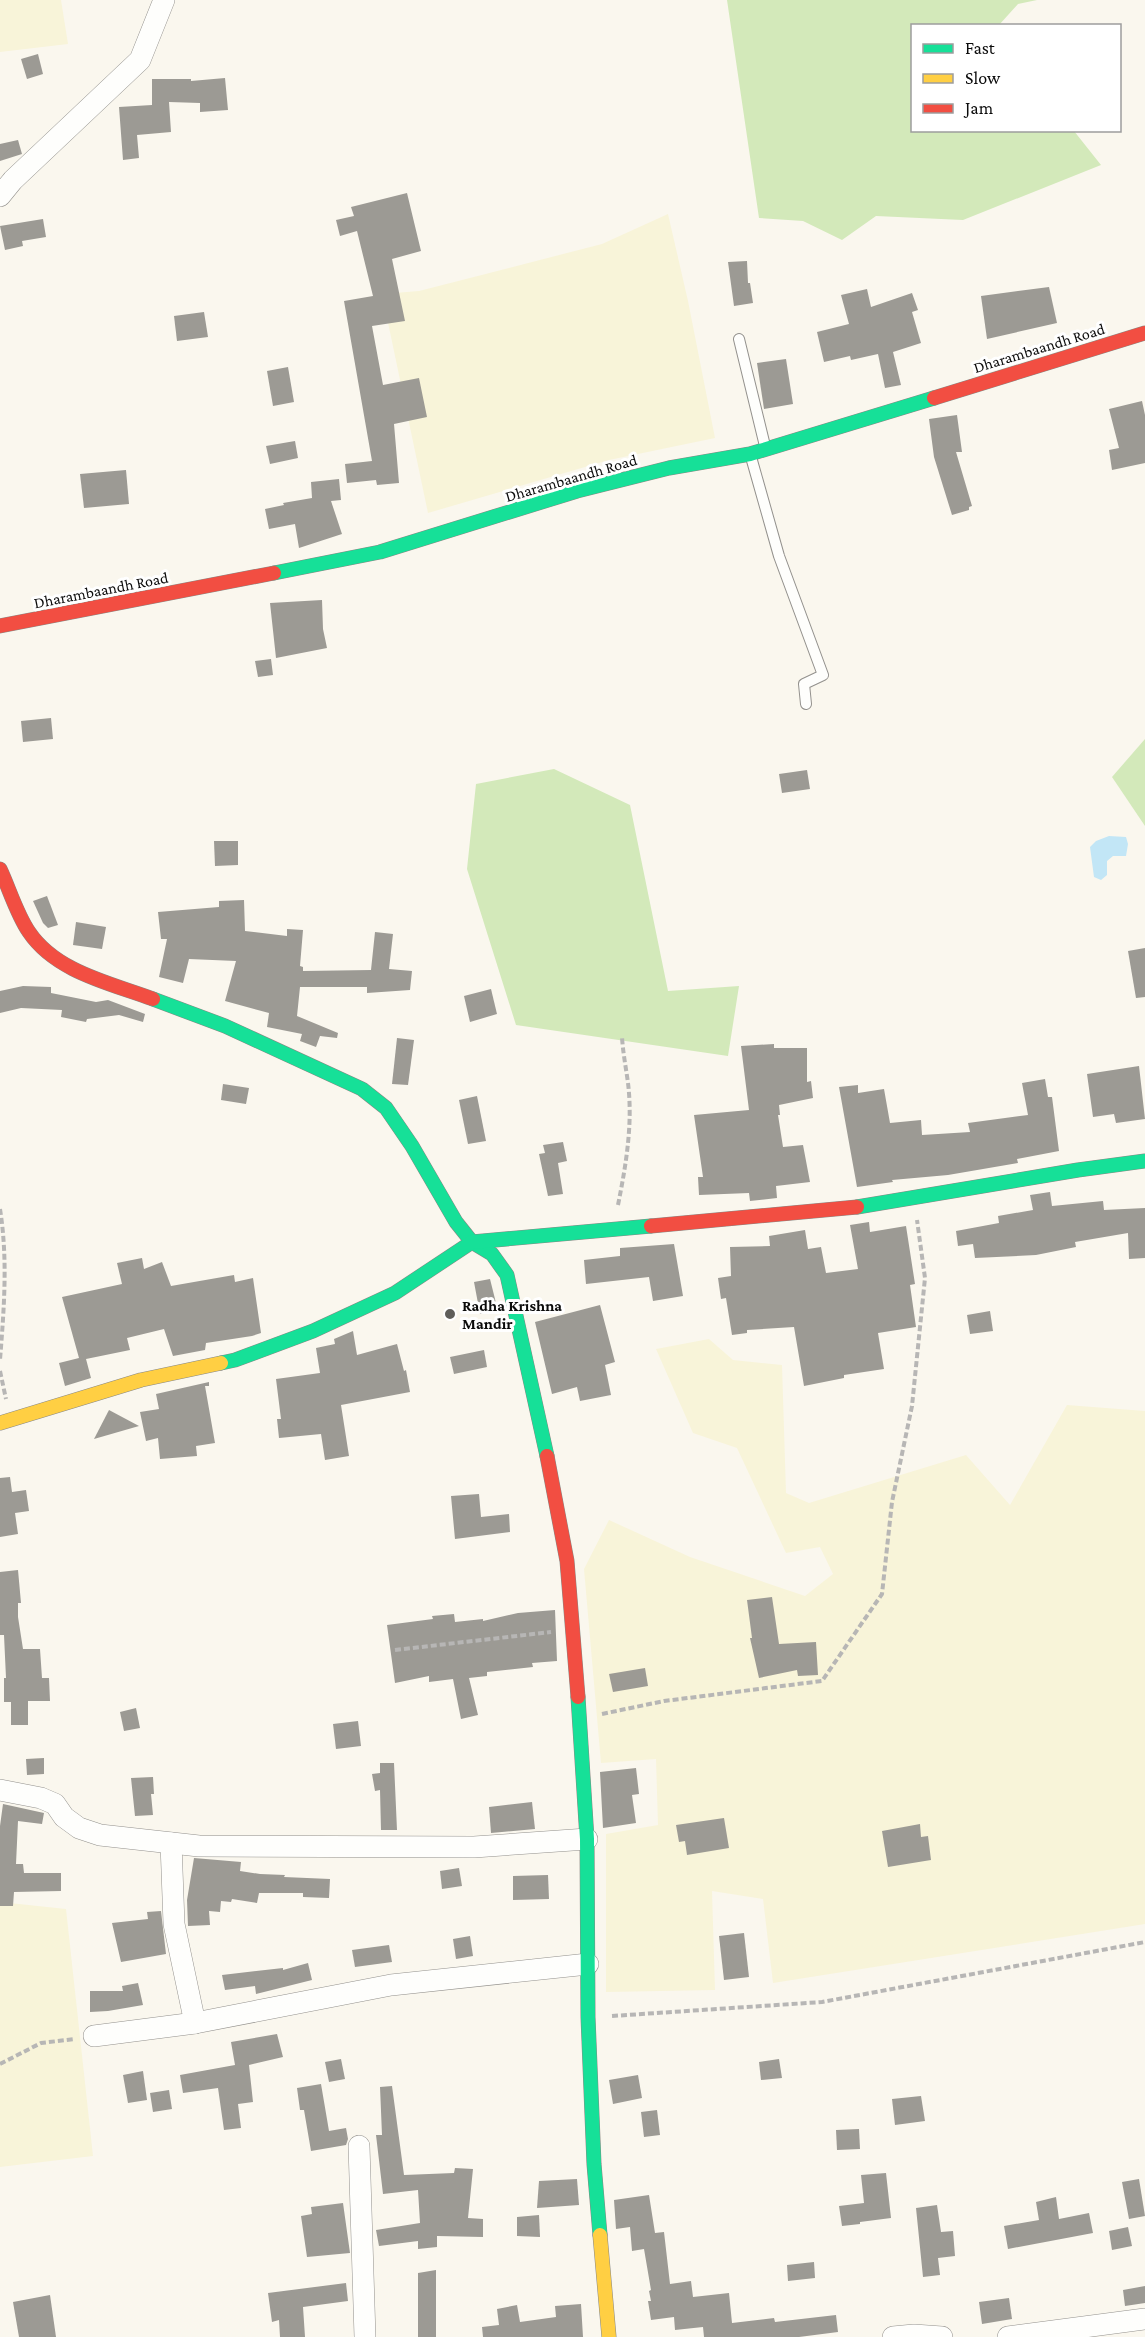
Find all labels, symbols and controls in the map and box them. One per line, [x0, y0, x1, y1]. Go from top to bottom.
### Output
legend [911, 24, 1121, 132]
text: Fast [965, 38, 996, 58]
text: Slow [965, 68, 1001, 88]
text: Jam [963, 98, 994, 118]
street label: Dharambaandh Road [971, 320, 1107, 376]
street label: Dharambaandh Road [503, 451, 639, 505]
street label: Dharambaandh Road [32, 569, 170, 611]
place label: Radha Krishna Mandir [462, 1297, 562, 1332]
marker: Radha Krishna Mandir [443, 1307, 457, 1321]

